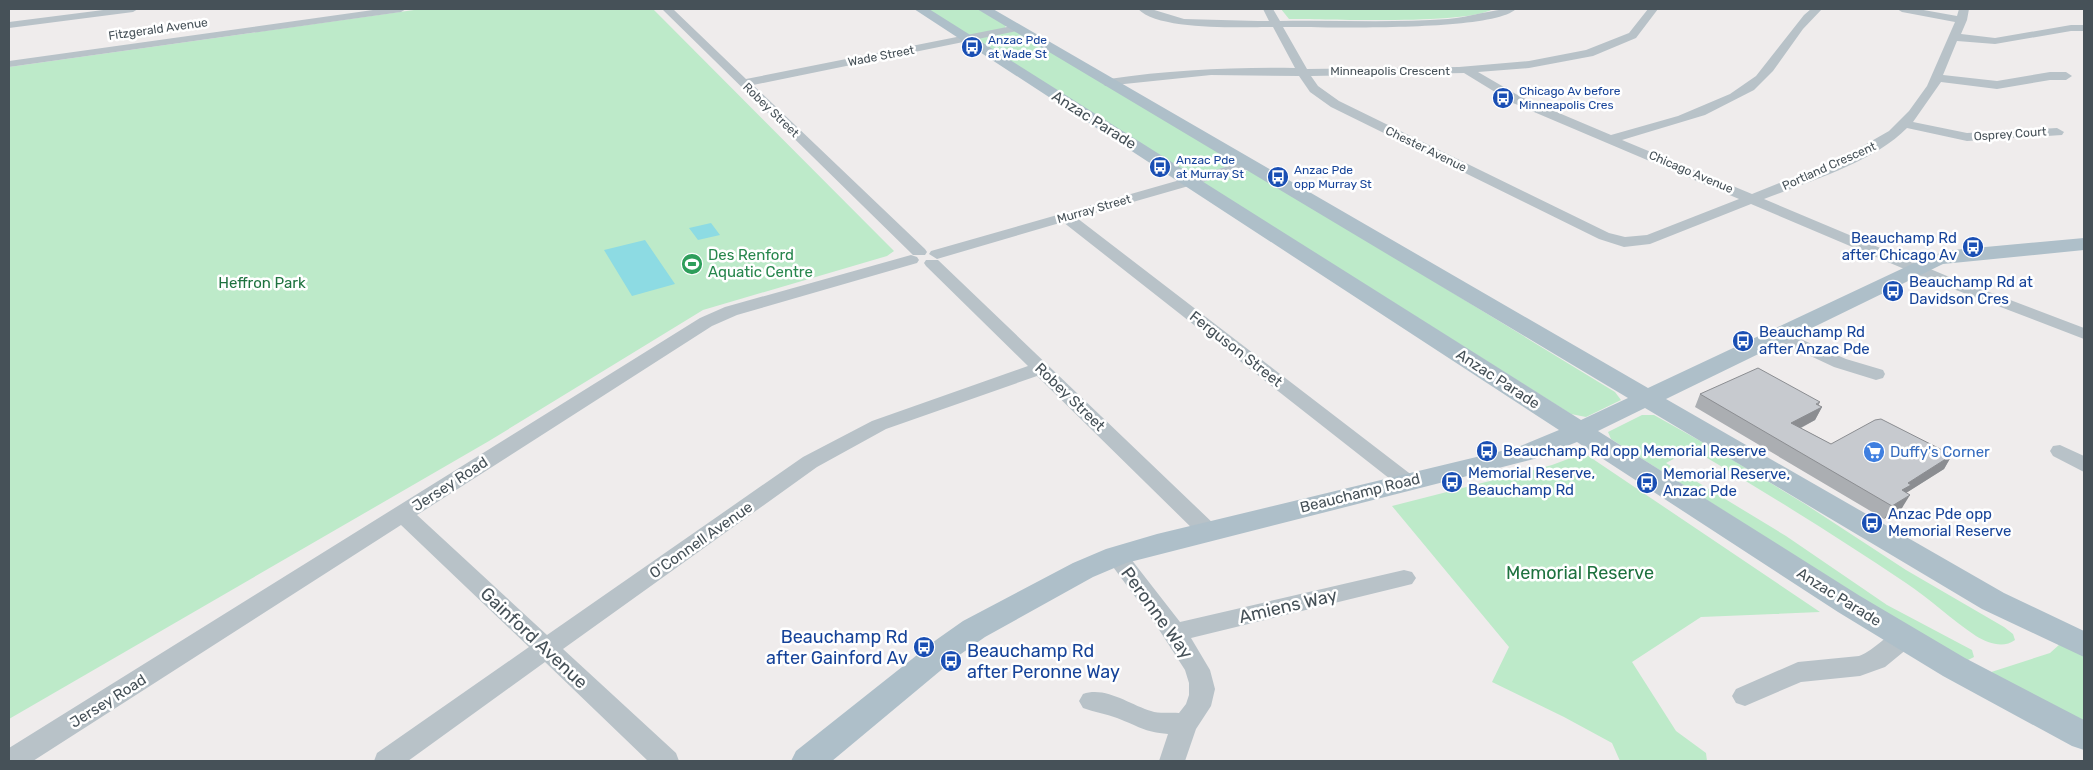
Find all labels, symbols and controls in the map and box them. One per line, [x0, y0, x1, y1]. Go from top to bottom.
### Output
street label: Fitzgerald Avenue [107, 15, 209, 43]
place label: Anzac Pde at Wade St [988, 33, 1047, 61]
bus stop icon: Anzac Pde at Wade St [960, 35, 984, 59]
street label: Wade Street [847, 43, 916, 69]
street label: Minneapolis Crescent [1330, 64, 1450, 78]
street label: Robey Street [740, 80, 802, 140]
place label: Chicago Av before Minneapolis Cres [1519, 84, 1621, 112]
bus stop icon: Chicago Av before Minneapolis Cres [1491, 86, 1515, 110]
street label: Anzac Parade [1049, 87, 1139, 153]
street label: Chester Avenue [1383, 123, 1469, 175]
street label: Osprey Court [1973, 124, 2047, 144]
street label: Portland Crescent [1780, 139, 1878, 193]
street label: Chicago Avenue [1647, 148, 1735, 196]
place label: Anzac Pde at Murray St [1176, 153, 1244, 181]
bus stop icon: Anzac Pde at Murray St [1148, 155, 1172, 179]
place label: Anzac Pde opp Murray St [1294, 163, 1372, 191]
bus stop icon: Anzac Pde opp Murray St [1266, 165, 1290, 189]
street label: Murray Street [1055, 192, 1133, 226]
place label: Beauchamp Rd after Chicago Av [1842, 229, 1957, 264]
bus stop icon: Beauchamp Rd after Chicago Av [1961, 235, 1985, 259]
place label: Des Renford Aquatic Centre [708, 246, 813, 281]
sports icon: Des Renford Aquatic Centre [680, 252, 704, 276]
place label: Beauchamp Rd at Davidson Cres [1909, 273, 2033, 308]
park label: Heffron Park [218, 274, 306, 292]
bus stop icon: Beauchamp Rd at Davidson Cres [1881, 279, 1905, 303]
street label: Ferguson Street [1186, 307, 1286, 391]
place label: Beauchamp Rd after Anzac Pde [1759, 323, 1870, 358]
bus stop icon: Beauchamp Rd after Anzac Pde [1731, 329, 1755, 353]
street label: Anzac Parade [1453, 345, 1543, 413]
street label: Robey Street [1031, 359, 1109, 435]
bus stop icon: Beauchamp Rd opp Memorial Reserve [1475, 439, 1499, 463]
supermarket icon: Duffy's Corner [1862, 440, 1886, 464]
place label: Beauchamp Rd opp Memorial Reserve [1503, 442, 1766, 460]
place label: Duffy's Corner [1890, 443, 1990, 461]
street label: Jersey Road [409, 453, 491, 515]
place label: Memorial Reserve, Beauchamp Rd [1468, 464, 1595, 499]
place label: Memorial Reserve, Anzac Pde [1663, 465, 1790, 500]
street label: Beauchamp Road [1298, 469, 1422, 517]
bus stop icon: Memorial Reserve, Beauchamp Rd [1440, 470, 1464, 494]
bus stop icon: Memorial Reserve, Anzac Pde [1635, 471, 1659, 495]
street label: O'Connell Avenue [646, 498, 756, 582]
place label: Anzac Pde opp Memorial Reserve [1888, 505, 2012, 540]
bus stop icon: Anzac Pde opp Memorial Reserve [1860, 511, 1884, 535]
park label: Memorial Reserve [1506, 562, 1654, 584]
street label: Peronne Way [1116, 563, 1198, 663]
street label: Anzac Parade [1794, 564, 1884, 630]
street label: Gainford Avenue [476, 583, 592, 693]
street label: Amiens Way [1237, 584, 1339, 628]
place label: Beauchamp Rd after Gainford Av [766, 626, 908, 669]
bus stop icon: Beauchamp Rd after Gainford Av [912, 635, 936, 659]
place label: Beauchamp Rd after Peronne Way [967, 640, 1120, 683]
bus stop icon: Beauchamp Rd after Peronne Way [939, 649, 963, 673]
street label: Jersey Road [67, 670, 149, 732]

